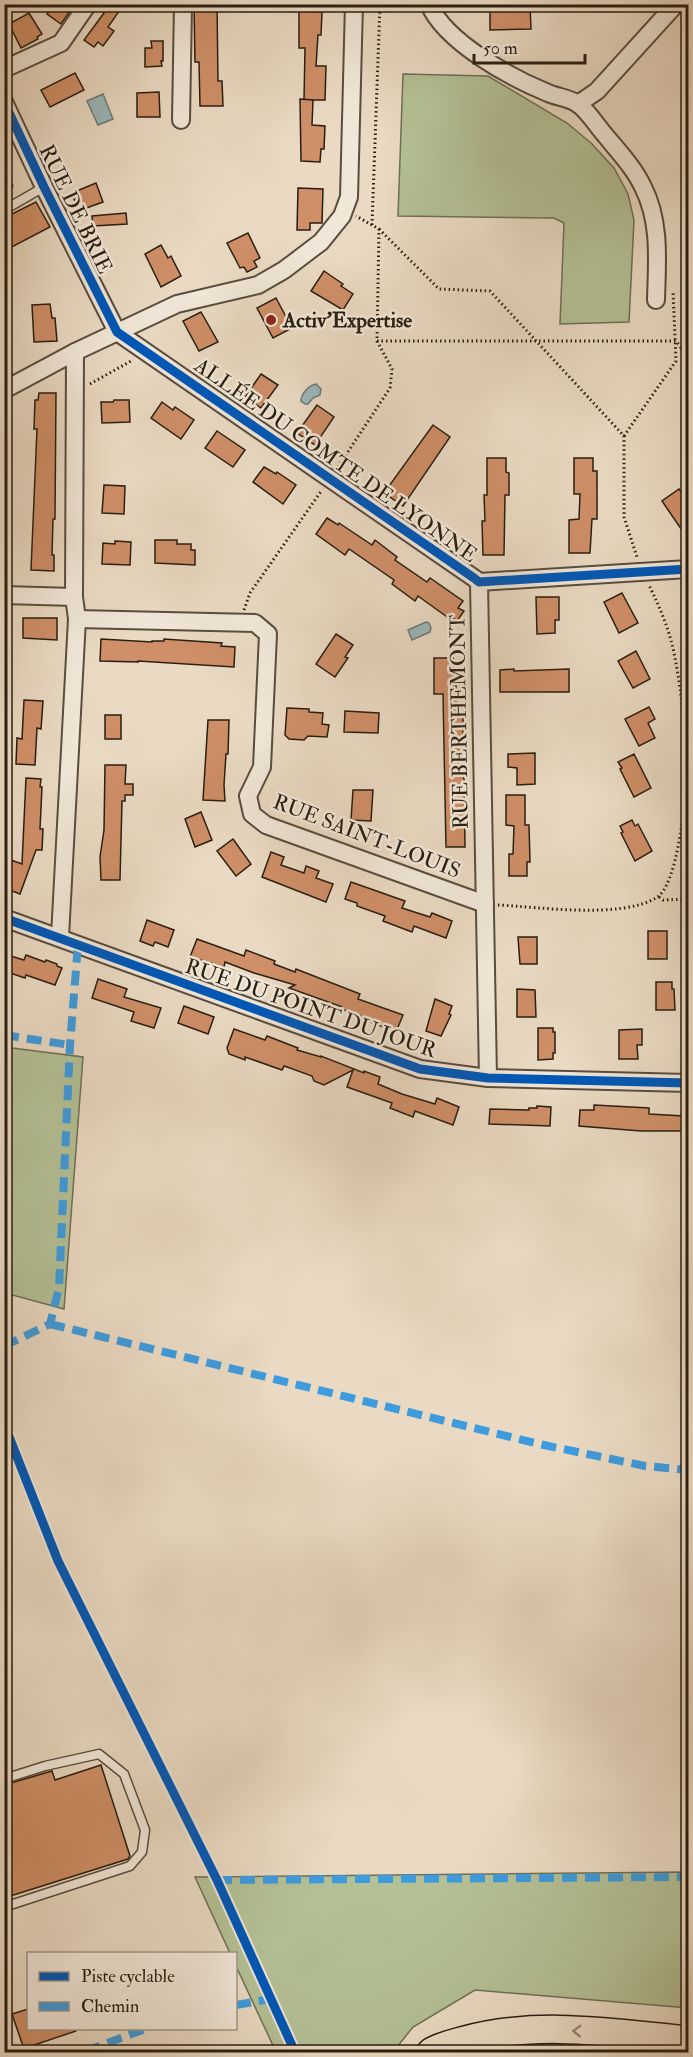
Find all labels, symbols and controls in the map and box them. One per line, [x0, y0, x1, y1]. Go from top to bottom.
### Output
scale bar [474, 27, 585, 65]
text: 50 m [483, 37, 518, 60]
street label: RUE DE BRIE [33, 140, 118, 278]
place label: Activ'Expertise [282, 307, 412, 334]
marker: Activ'Expertise [264, 313, 278, 327]
street label: ALLÉE DU COMTE DE LYONNE [188, 351, 482, 569]
street label: RUE BERTHEMONT [444, 614, 475, 829]
street label: RUE SAINT-LOUIS [269, 788, 464, 885]
street label: RUE DU POINT DU JOUR [182, 953, 441, 1065]
legend [27, 1952, 237, 2030]
text: Piste cyclable [81, 1965, 175, 1988]
text: Chemin [81, 1995, 139, 2018]
one-way arrow [572, 2025, 581, 2038]

